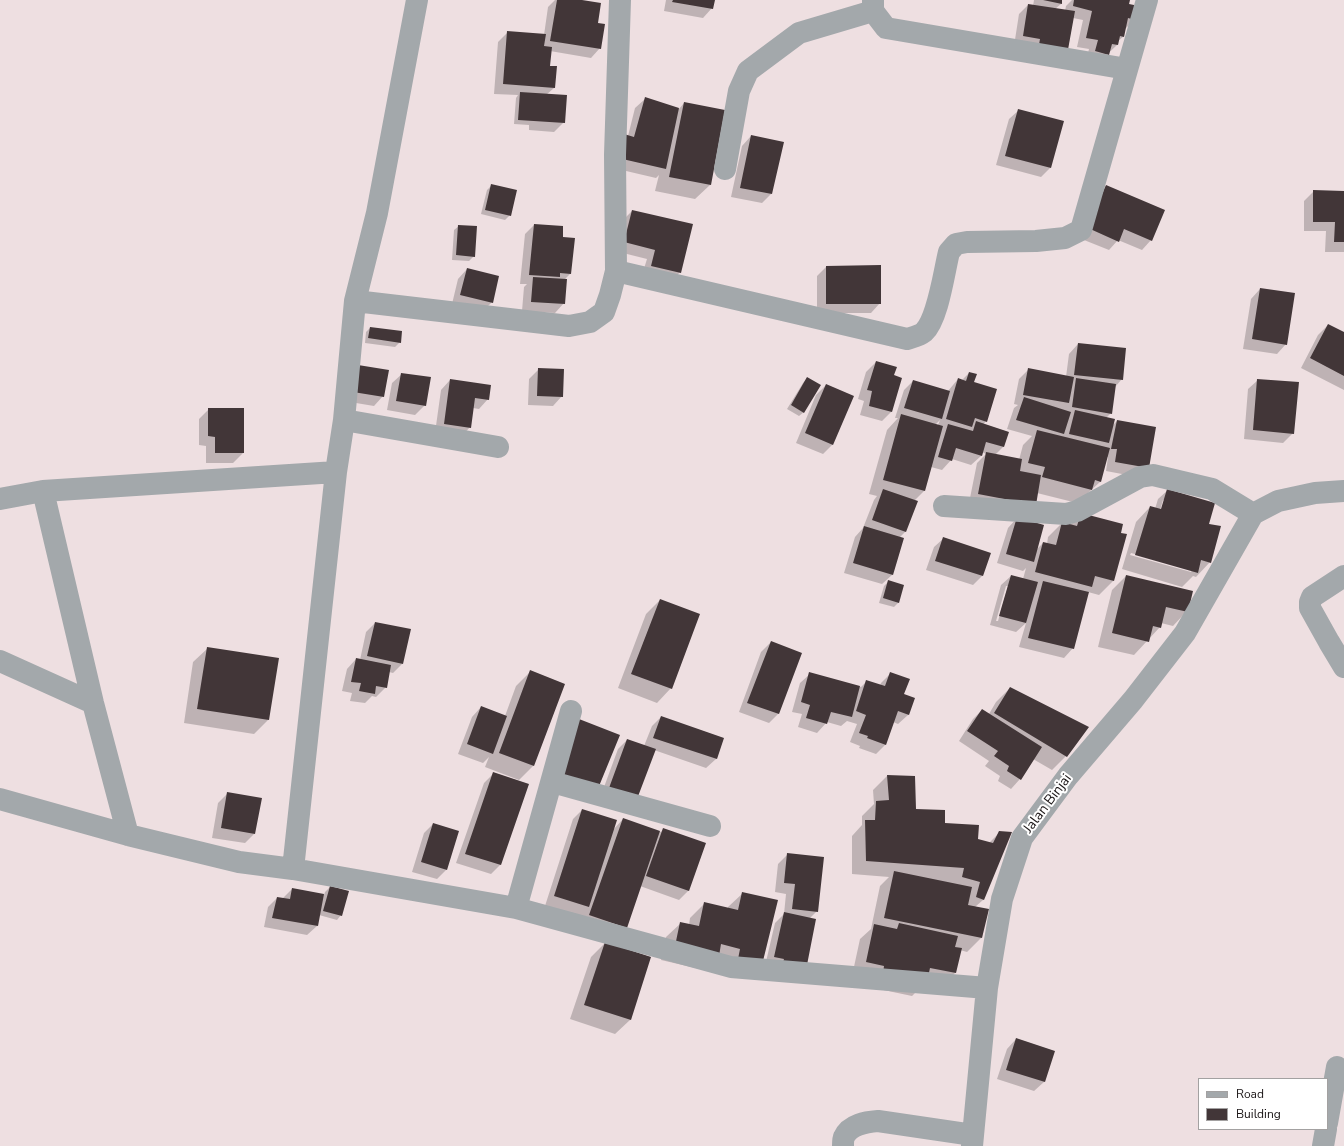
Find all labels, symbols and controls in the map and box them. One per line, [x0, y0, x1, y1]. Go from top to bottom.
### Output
street label: Jalan Binjai [1020, 771, 1076, 837]
legend [1198, 1078, 1328, 1130]
text: Road [1236, 1086, 1264, 1102]
text: Building [1236, 1106, 1281, 1122]

